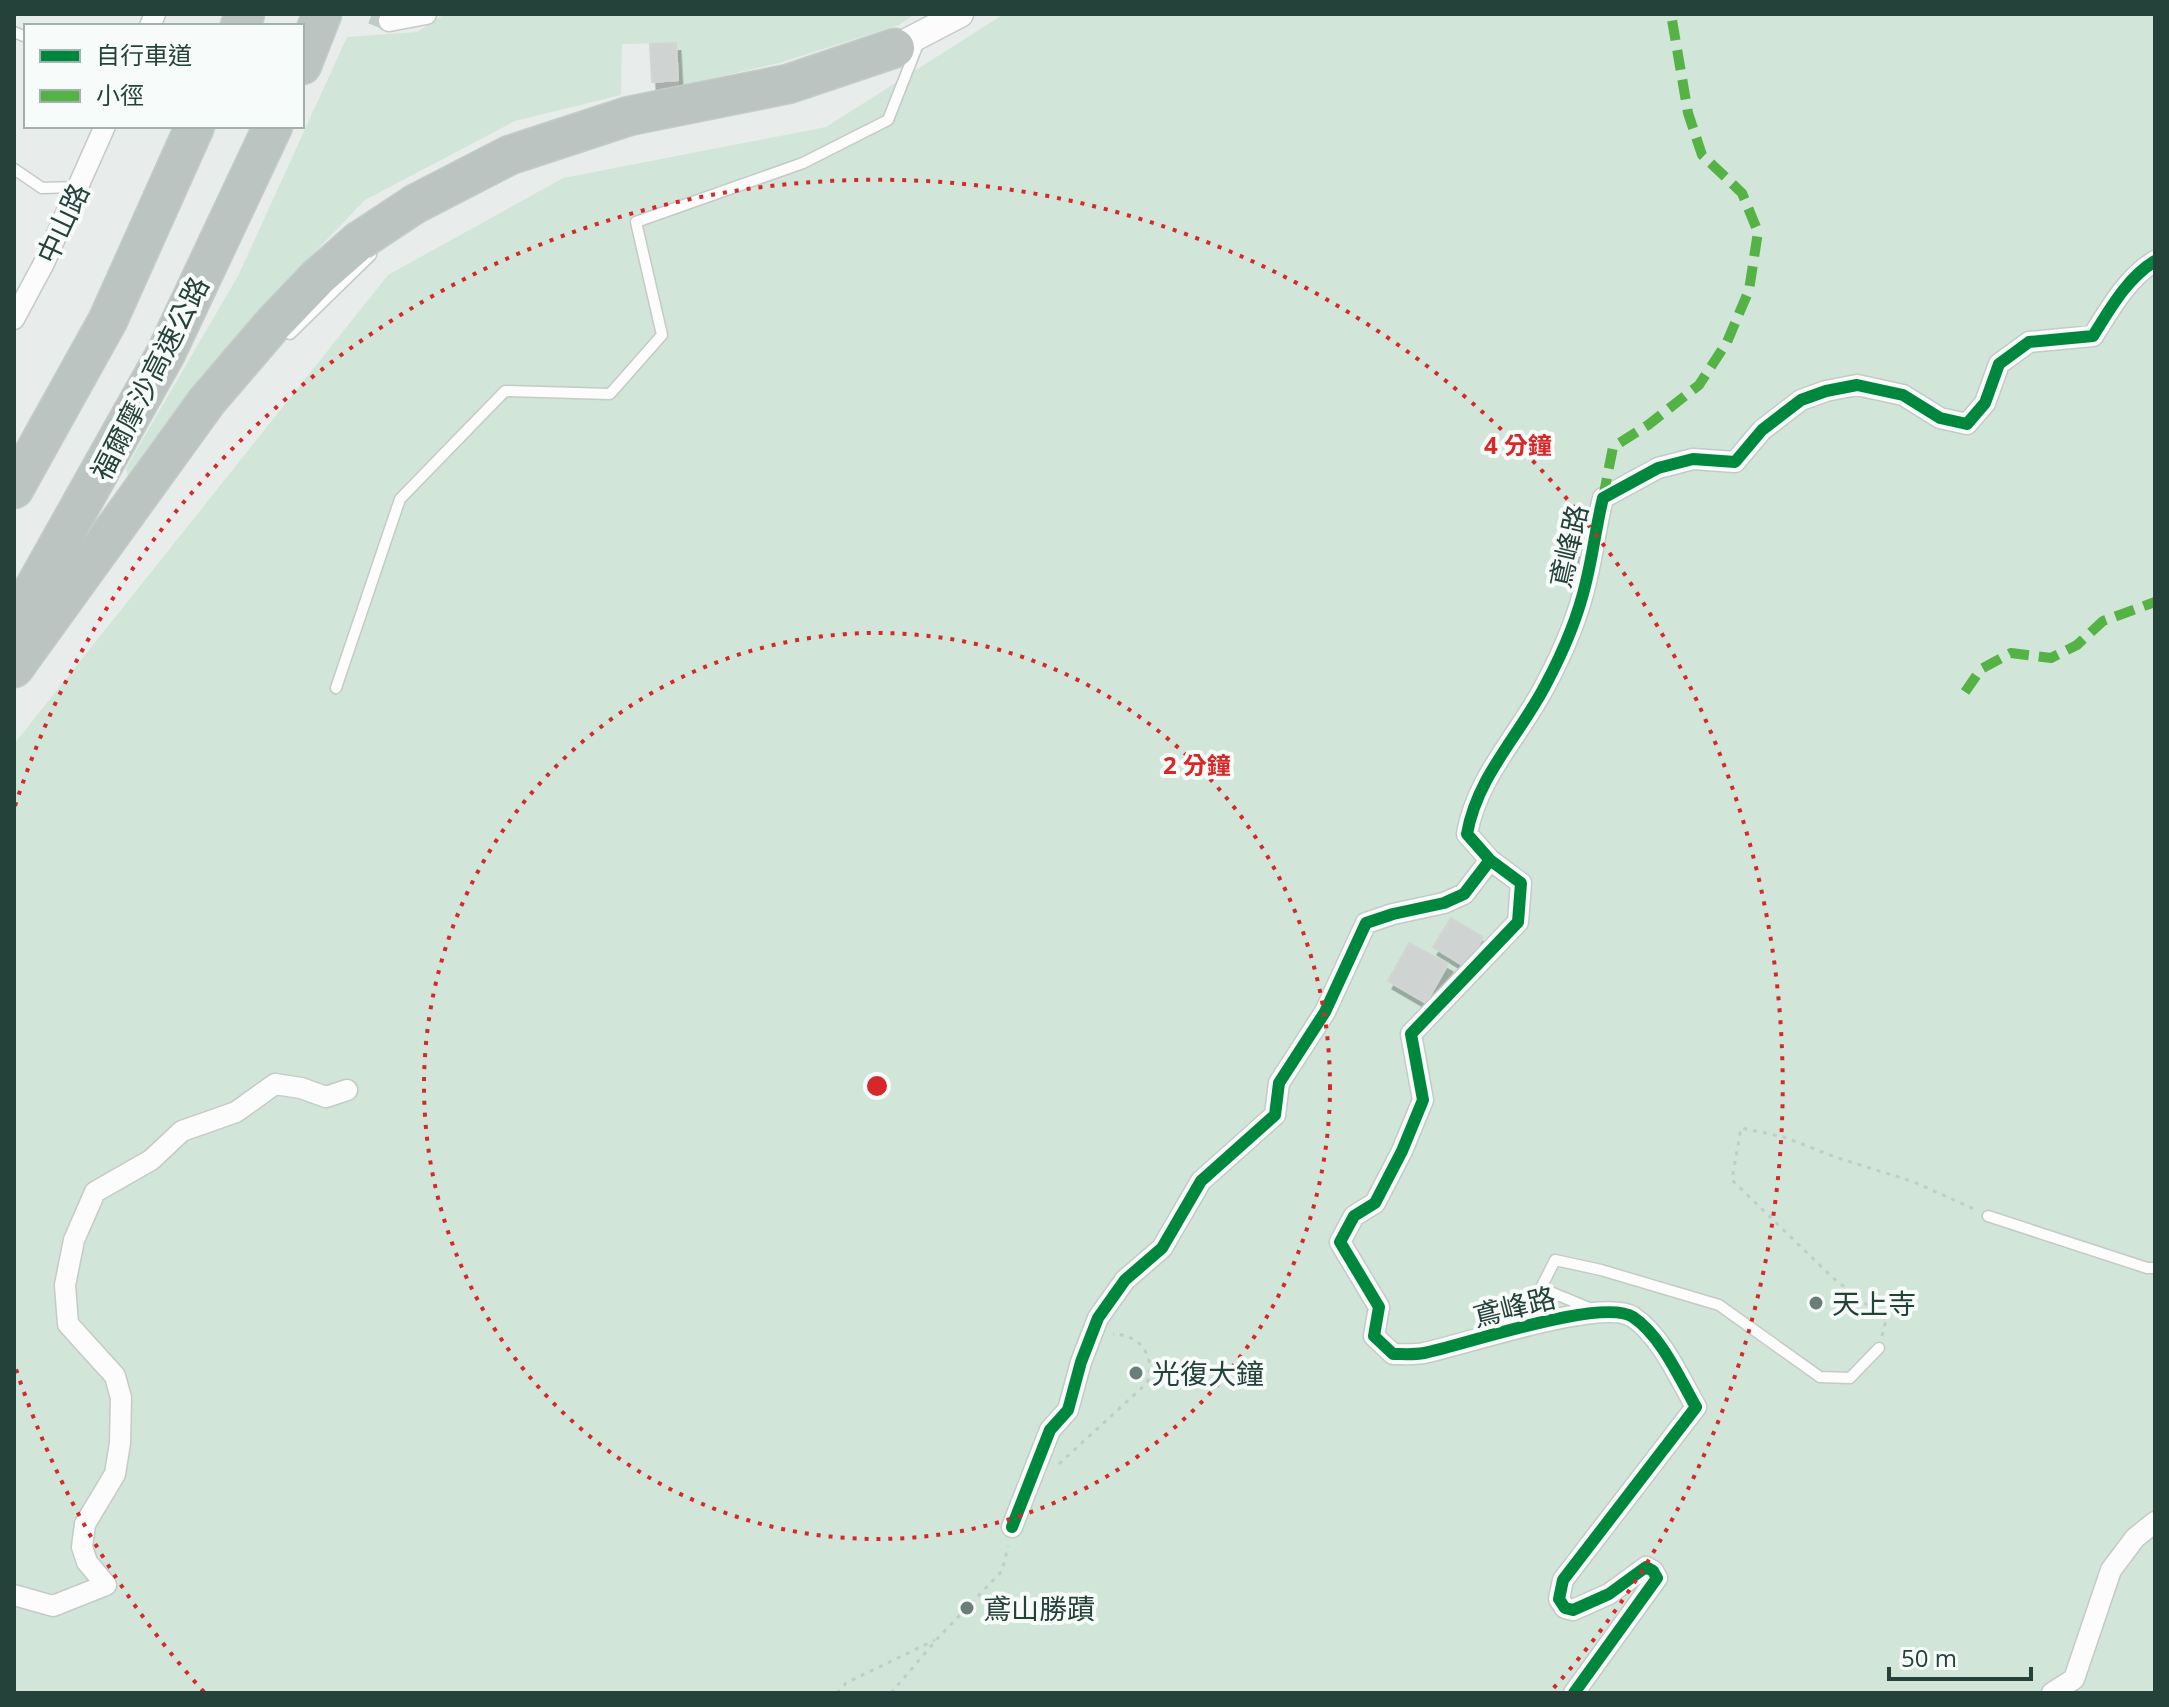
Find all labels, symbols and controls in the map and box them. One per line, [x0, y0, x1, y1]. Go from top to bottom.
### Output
legend [24, 24, 304, 128]
text: 自行車道 [96, 38, 192, 71]
text: 小徑 [96, 78, 144, 111]
street label: 中山路 [27, 177, 97, 269]
street label: 福爾摩沙高速公路 [81, 270, 217, 486]
text: 4 分鐘 [1484, 428, 1552, 461]
street label: 鳶峰路 [1540, 501, 1596, 591]
text: 2 分鐘 [1163, 748, 1231, 781]
centre of rings [863, 1072, 891, 1100]
street label: 鳶峰路 [1469, 1277, 1559, 1335]
place label: 天上寺 [1832, 1284, 1916, 1322]
marker: 天上寺 [1807, 1294, 1825, 1312]
place label: 光復大鐘 [1152, 1354, 1264, 1392]
marker: 光復大鐘 [1127, 1364, 1145, 1382]
place label: 鳶山勝蹟 [983, 1589, 1095, 1627]
marker: 鳶山勝蹟 [958, 1599, 976, 1617]
scale bar [1889, 1631, 2031, 1681]
text: 50 m [1901, 1641, 1957, 1674]

